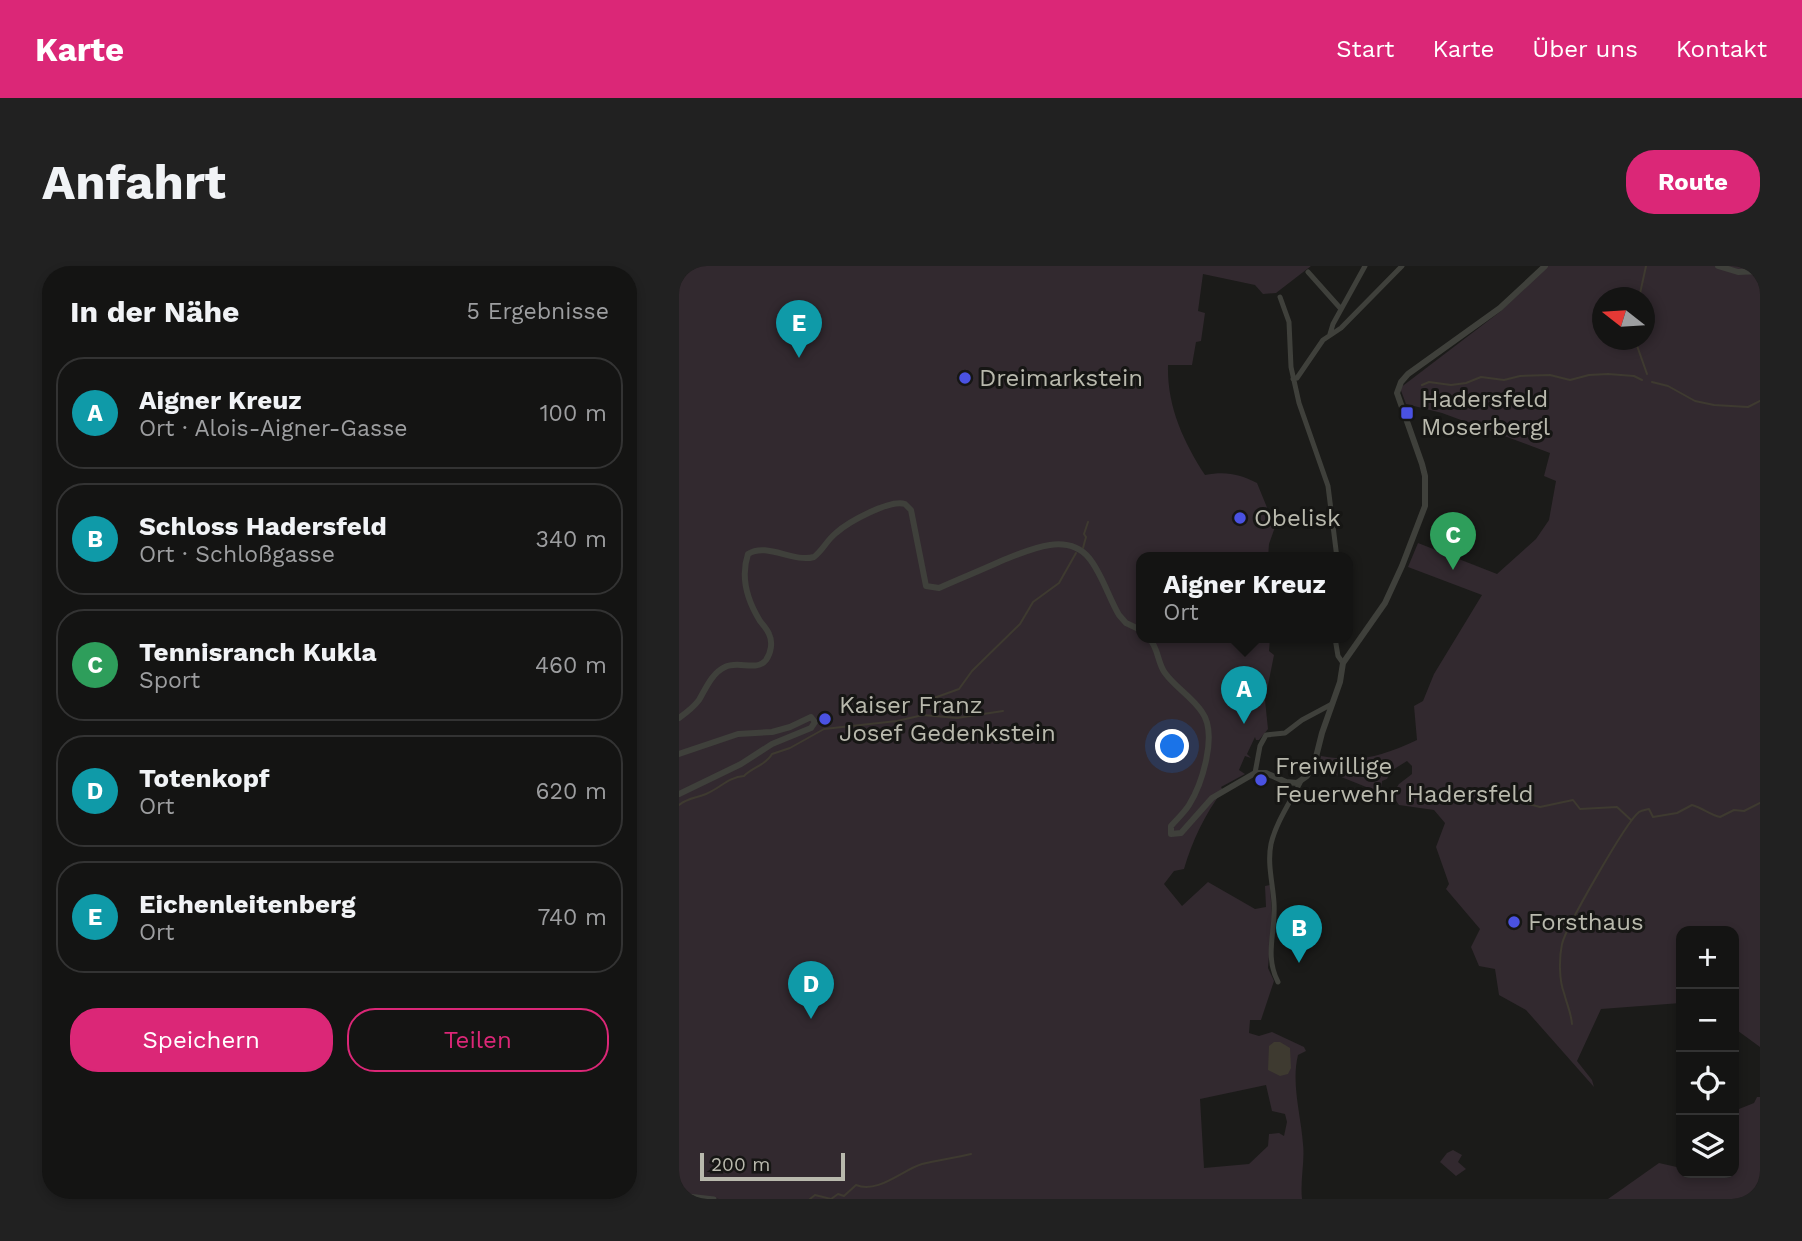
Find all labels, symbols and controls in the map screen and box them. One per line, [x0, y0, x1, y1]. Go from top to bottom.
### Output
text: Karte [35, 30, 124, 69]
text: Start [1336, 35, 1394, 63]
text: Karte [1432, 35, 1494, 63]
text: Über uns [1532, 35, 1638, 63]
text: Kontakt [1676, 35, 1767, 63]
button: Route [1626, 150, 1760, 214]
text: Anfahrt [42, 153, 226, 211]
north arrow [1592, 287, 1655, 350]
text: In der Nähe [70, 294, 239, 329]
text: 5 Ergebnisse [466, 298, 609, 325]
pin: E [776, 300, 822, 358]
place label: Dreimarkstein [979, 364, 1143, 392]
marker: Dreimarkstein [957, 370, 973, 386]
text: Aigner Kreuz [139, 385, 302, 415]
place label: Hadersfeld Moserbergl [1421, 385, 1551, 441]
text: A [87, 400, 103, 427]
text: 100 m [540, 400, 607, 427]
marker: Hadersfeld Moserbergl [1399, 405, 1415, 421]
text: Ort · Alois-Aigner-Gasse [139, 415, 408, 442]
place label: Obelisk [1254, 504, 1341, 532]
marker: Obelisk [1232, 510, 1248, 526]
text: Schloss Hadersfeld [139, 511, 387, 541]
pin: C [1430, 512, 1476, 570]
text: B [87, 526, 103, 553]
text: 340 m [535, 526, 607, 553]
text: Ort · Schloßgasse [139, 541, 335, 568]
popup [1136, 552, 1353, 643]
text: Aigner Kreuz [1163, 569, 1326, 599]
text: Ort [1163, 599, 1199, 626]
text: Tennisranch Kukla [139, 637, 377, 667]
text: C [87, 652, 103, 679]
text: 460 m [535, 652, 607, 679]
pin: A [1221, 666, 1267, 724]
text: Sport [139, 667, 200, 694]
place label: Kaiser Franz Josef Gedenkstein [839, 691, 1056, 747]
marker: Kaiser Franz Josef Gedenkstein [817, 711, 833, 727]
your location [1155, 729, 1189, 763]
place label: Freiwillige Feuerwehr Hadersfeld [1275, 752, 1534, 808]
text: Totenkopf [139, 763, 270, 793]
marker: Freiwillige Feuerwehr Hadersfeld [1253, 772, 1269, 788]
text: D [87, 778, 103, 805]
text: 620 m [536, 778, 607, 805]
text: Ort [139, 793, 174, 820]
text: Eichenleitenberg [139, 889, 356, 919]
text: E [88, 904, 102, 931]
text: 740 m [538, 904, 607, 931]
pin: B [1276, 905, 1322, 963]
place label: Forsthaus [1528, 908, 1644, 936]
marker: Forsthaus [1506, 914, 1522, 930]
text: Ort [139, 919, 174, 946]
map controls [1676, 926, 1739, 1178]
button: + [1676, 926, 1739, 989]
pin: D [788, 961, 834, 1019]
button: − [1676, 989, 1739, 1052]
button: Speichern [70, 1008, 333, 1072]
button: Teilen [347, 1008, 609, 1072]
button: locate [1676, 1052, 1739, 1115]
button: layers [1676, 1115, 1739, 1178]
scale bar [700, 1150, 845, 1182]
text: 200 m [711, 1153, 770, 1176]

